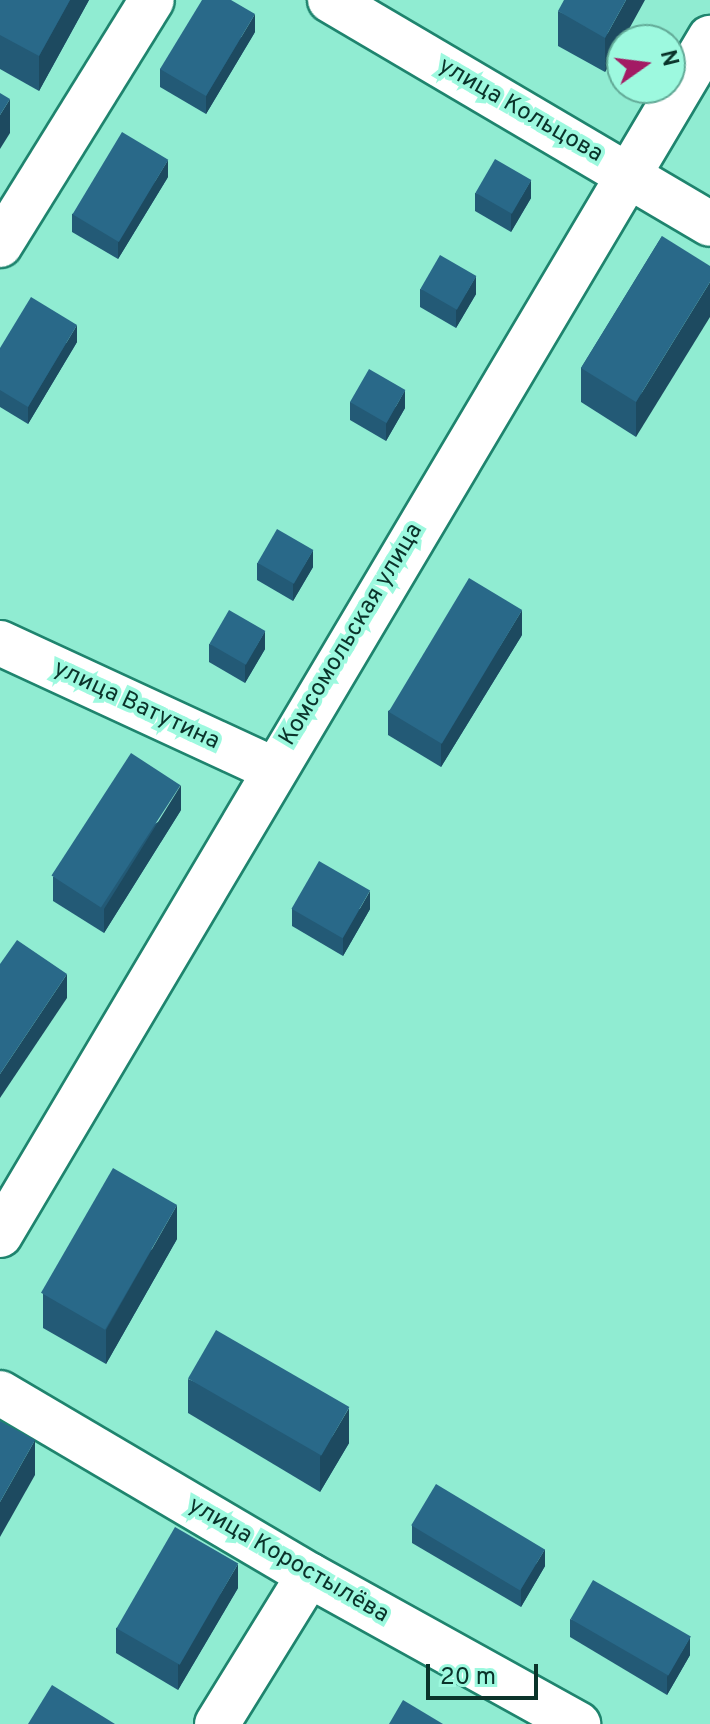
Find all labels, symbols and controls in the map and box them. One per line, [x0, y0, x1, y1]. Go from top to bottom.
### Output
north arrow [606, 24, 686, 104]
text: N [653, 48, 683, 69]
street label: улица Кольцова [433, 52, 607, 170]
street label: Комсомольская улица [274, 518, 430, 752]
street label: улица Ватутина [48, 655, 224, 757]
street label: улица Коростылёва [183, 1492, 393, 1630]
scale bar [430, 1648, 542, 1698]
text: 20 m [440, 1663, 496, 1693]

